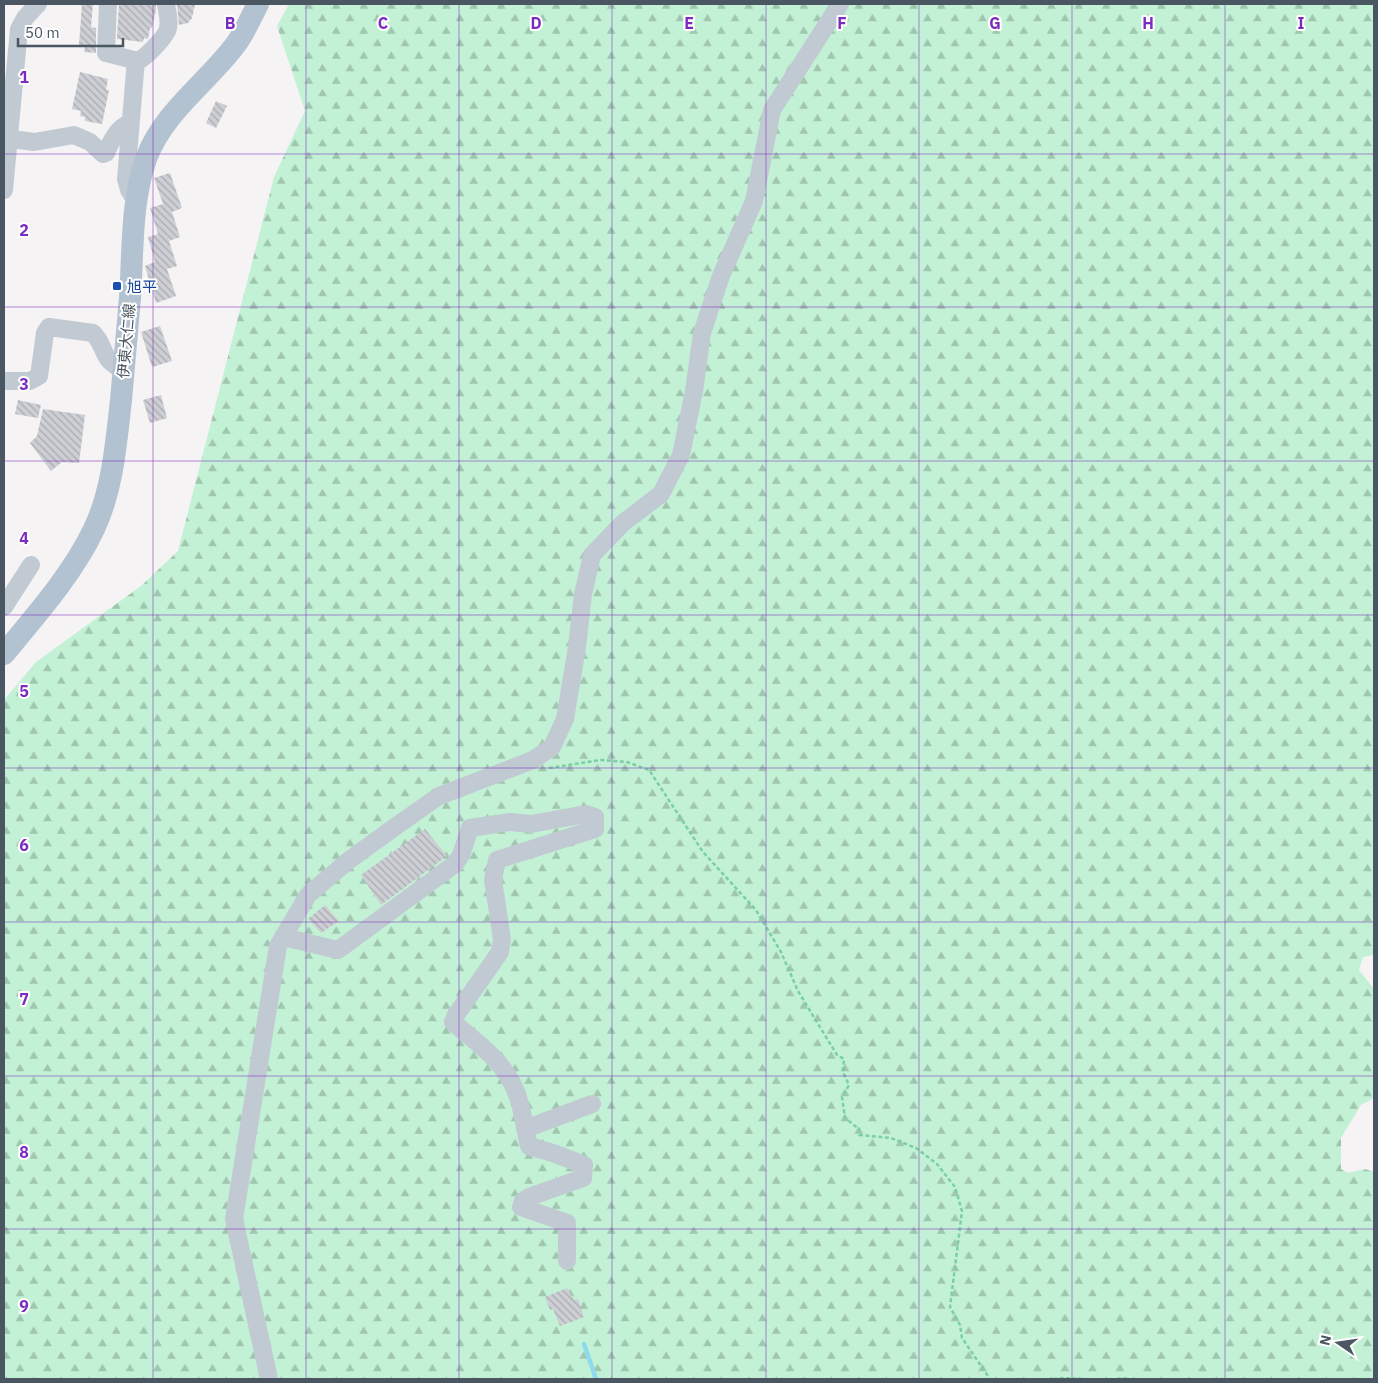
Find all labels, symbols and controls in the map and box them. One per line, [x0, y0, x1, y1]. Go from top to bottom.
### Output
text: B [225, 13, 236, 33]
text: C [378, 13, 388, 33]
text: D [530, 13, 542, 33]
text: E [684, 13, 694, 33]
text: F [837, 13, 847, 33]
text: G [989, 13, 1001, 33]
text: H [1142, 13, 1154, 33]
text: I [1298, 13, 1305, 33]
scale bar [18, 15, 122, 47]
text: 50 m [25, 23, 60, 42]
text: 1 [19, 67, 29, 87]
text: 2 [19, 220, 29, 240]
place label: 旭平 [127, 277, 157, 296]
marker: 旭平 [111, 280, 123, 292]
street label: 伊東大仁線 [113, 303, 139, 379]
text: 3 [19, 374, 29, 394]
text: 4 [19, 528, 29, 548]
text: 5 [19, 681, 29, 701]
text: 6 [19, 835, 29, 855]
text: 7 [19, 989, 29, 1009]
text: 8 [19, 1142, 29, 1162]
text: 9 [19, 1296, 29, 1316]
north arrow [1313, 1318, 1363, 1368]
text: N [1315, 1333, 1335, 1347]

